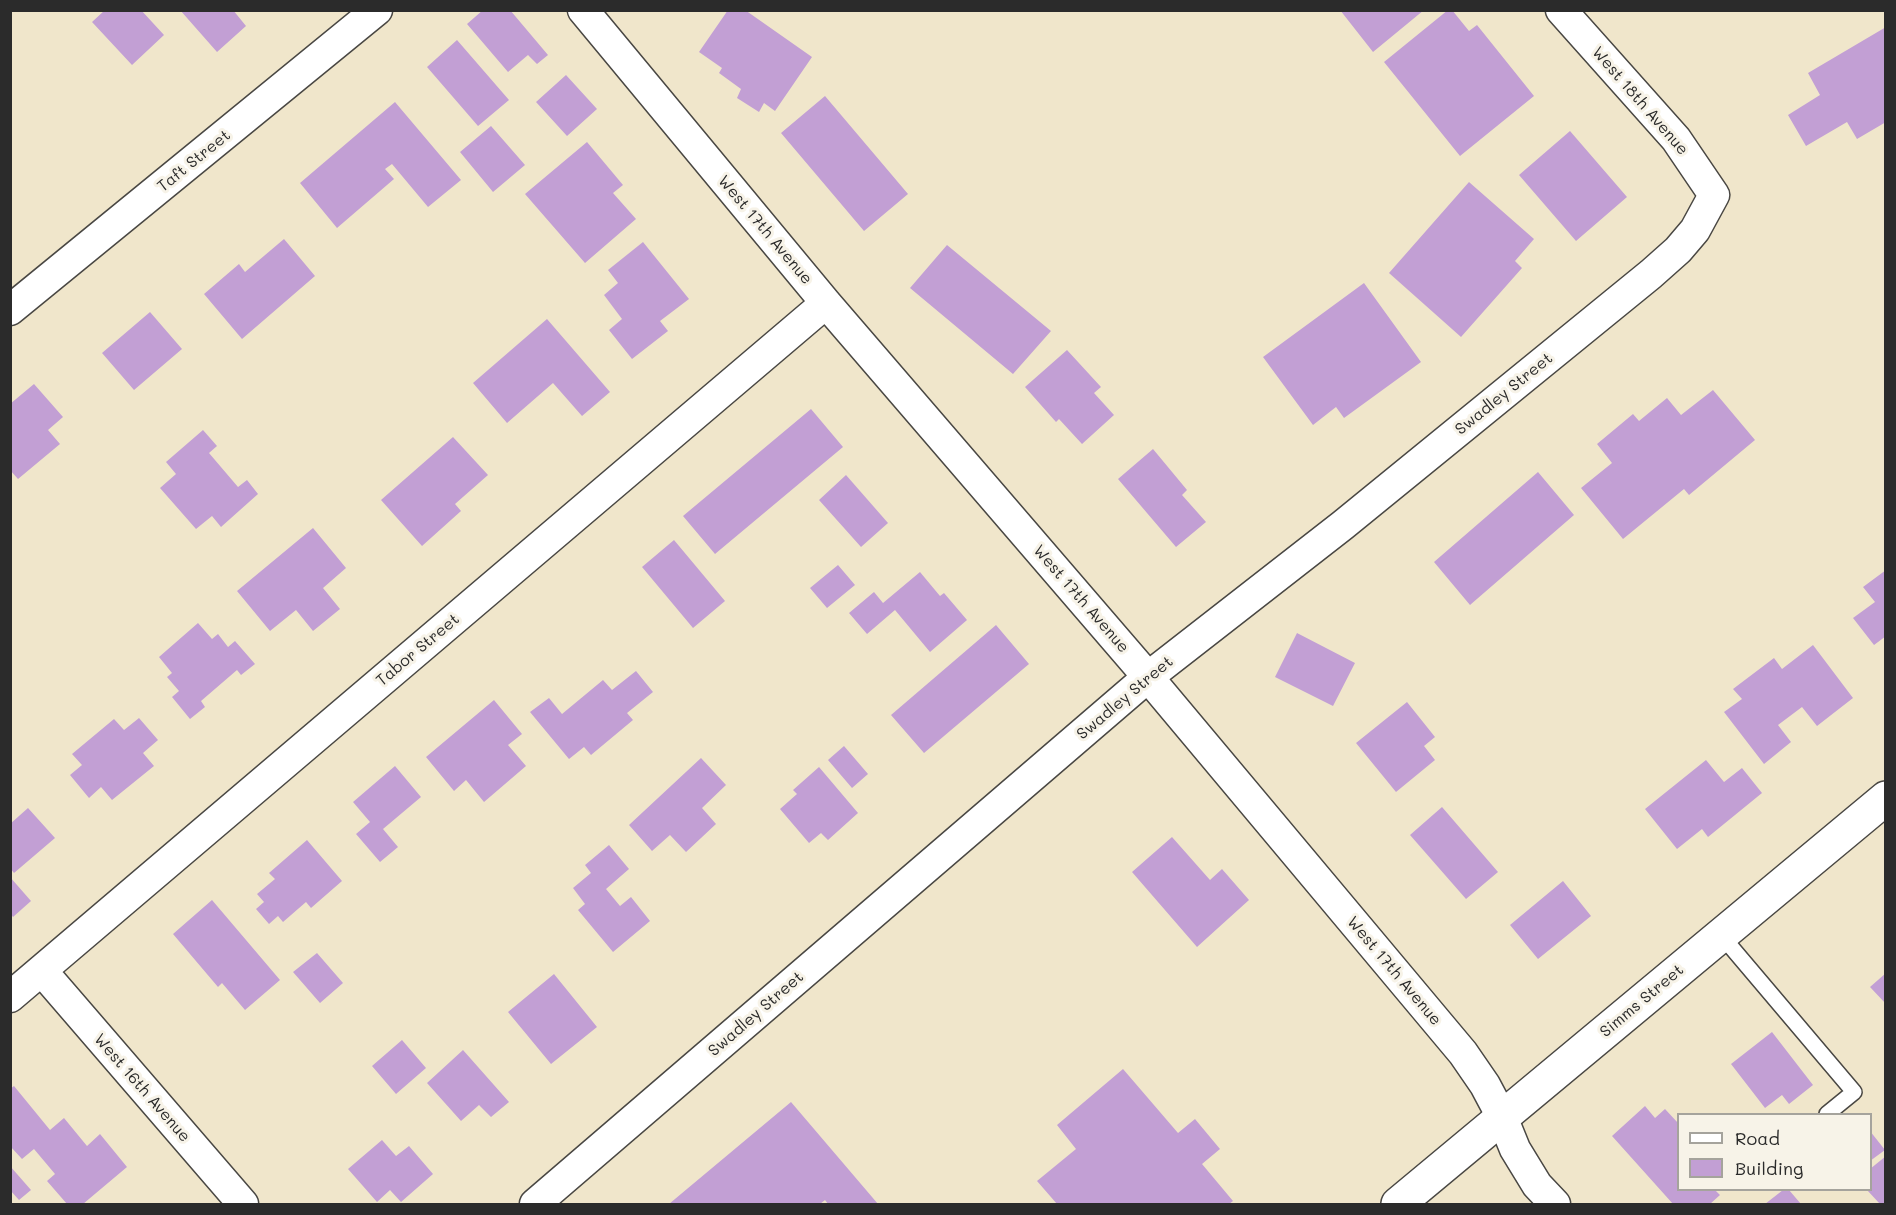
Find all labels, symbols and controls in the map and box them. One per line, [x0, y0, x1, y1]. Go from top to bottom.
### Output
street label: West 18th Avenue [1588, 43, 1692, 159]
street label: Taft Street [154, 126, 234, 196]
street label: West 17th Avenue [714, 172, 816, 288]
street label: Swadley Street [1451, 349, 1557, 439]
street label: West 17th Avenue [1029, 541, 1133, 657]
street label: Tabor Street [373, 610, 463, 690]
street label: Swadley Street [1073, 652, 1177, 744]
street label: West 17th Avenue [1343, 913, 1445, 1029]
street label: Simms Street [1596, 960, 1688, 1042]
street label: Swadley Street [704, 967, 808, 1061]
street label: West 16th Avenue [90, 1030, 194, 1146]
legend [1677, 1113, 1872, 1191]
text: Road [1735, 1126, 1780, 1150]
text: Building [1735, 1156, 1803, 1180]

